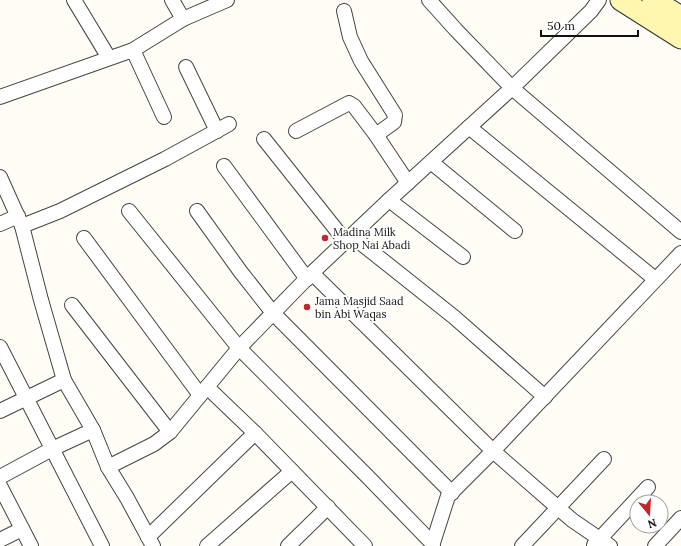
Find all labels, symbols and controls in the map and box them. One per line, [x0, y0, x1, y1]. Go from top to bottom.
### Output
scale bar [541, 12, 638, 38]
text: 50 m [547, 18, 575, 33]
place label: Madina Milk Shop Nai Abadi [333, 225, 410, 252]
marker: Madina Milk Shop Nai Abadi [320, 233, 330, 243]
place label: Jama Masjid Saad bin Abi Waqas [314, 294, 404, 321]
marker: Jama Masjid Saad bin Abi Waqas [302, 302, 312, 312]
north arrow [629, 494, 669, 534]
text: N [645, 516, 658, 532]

